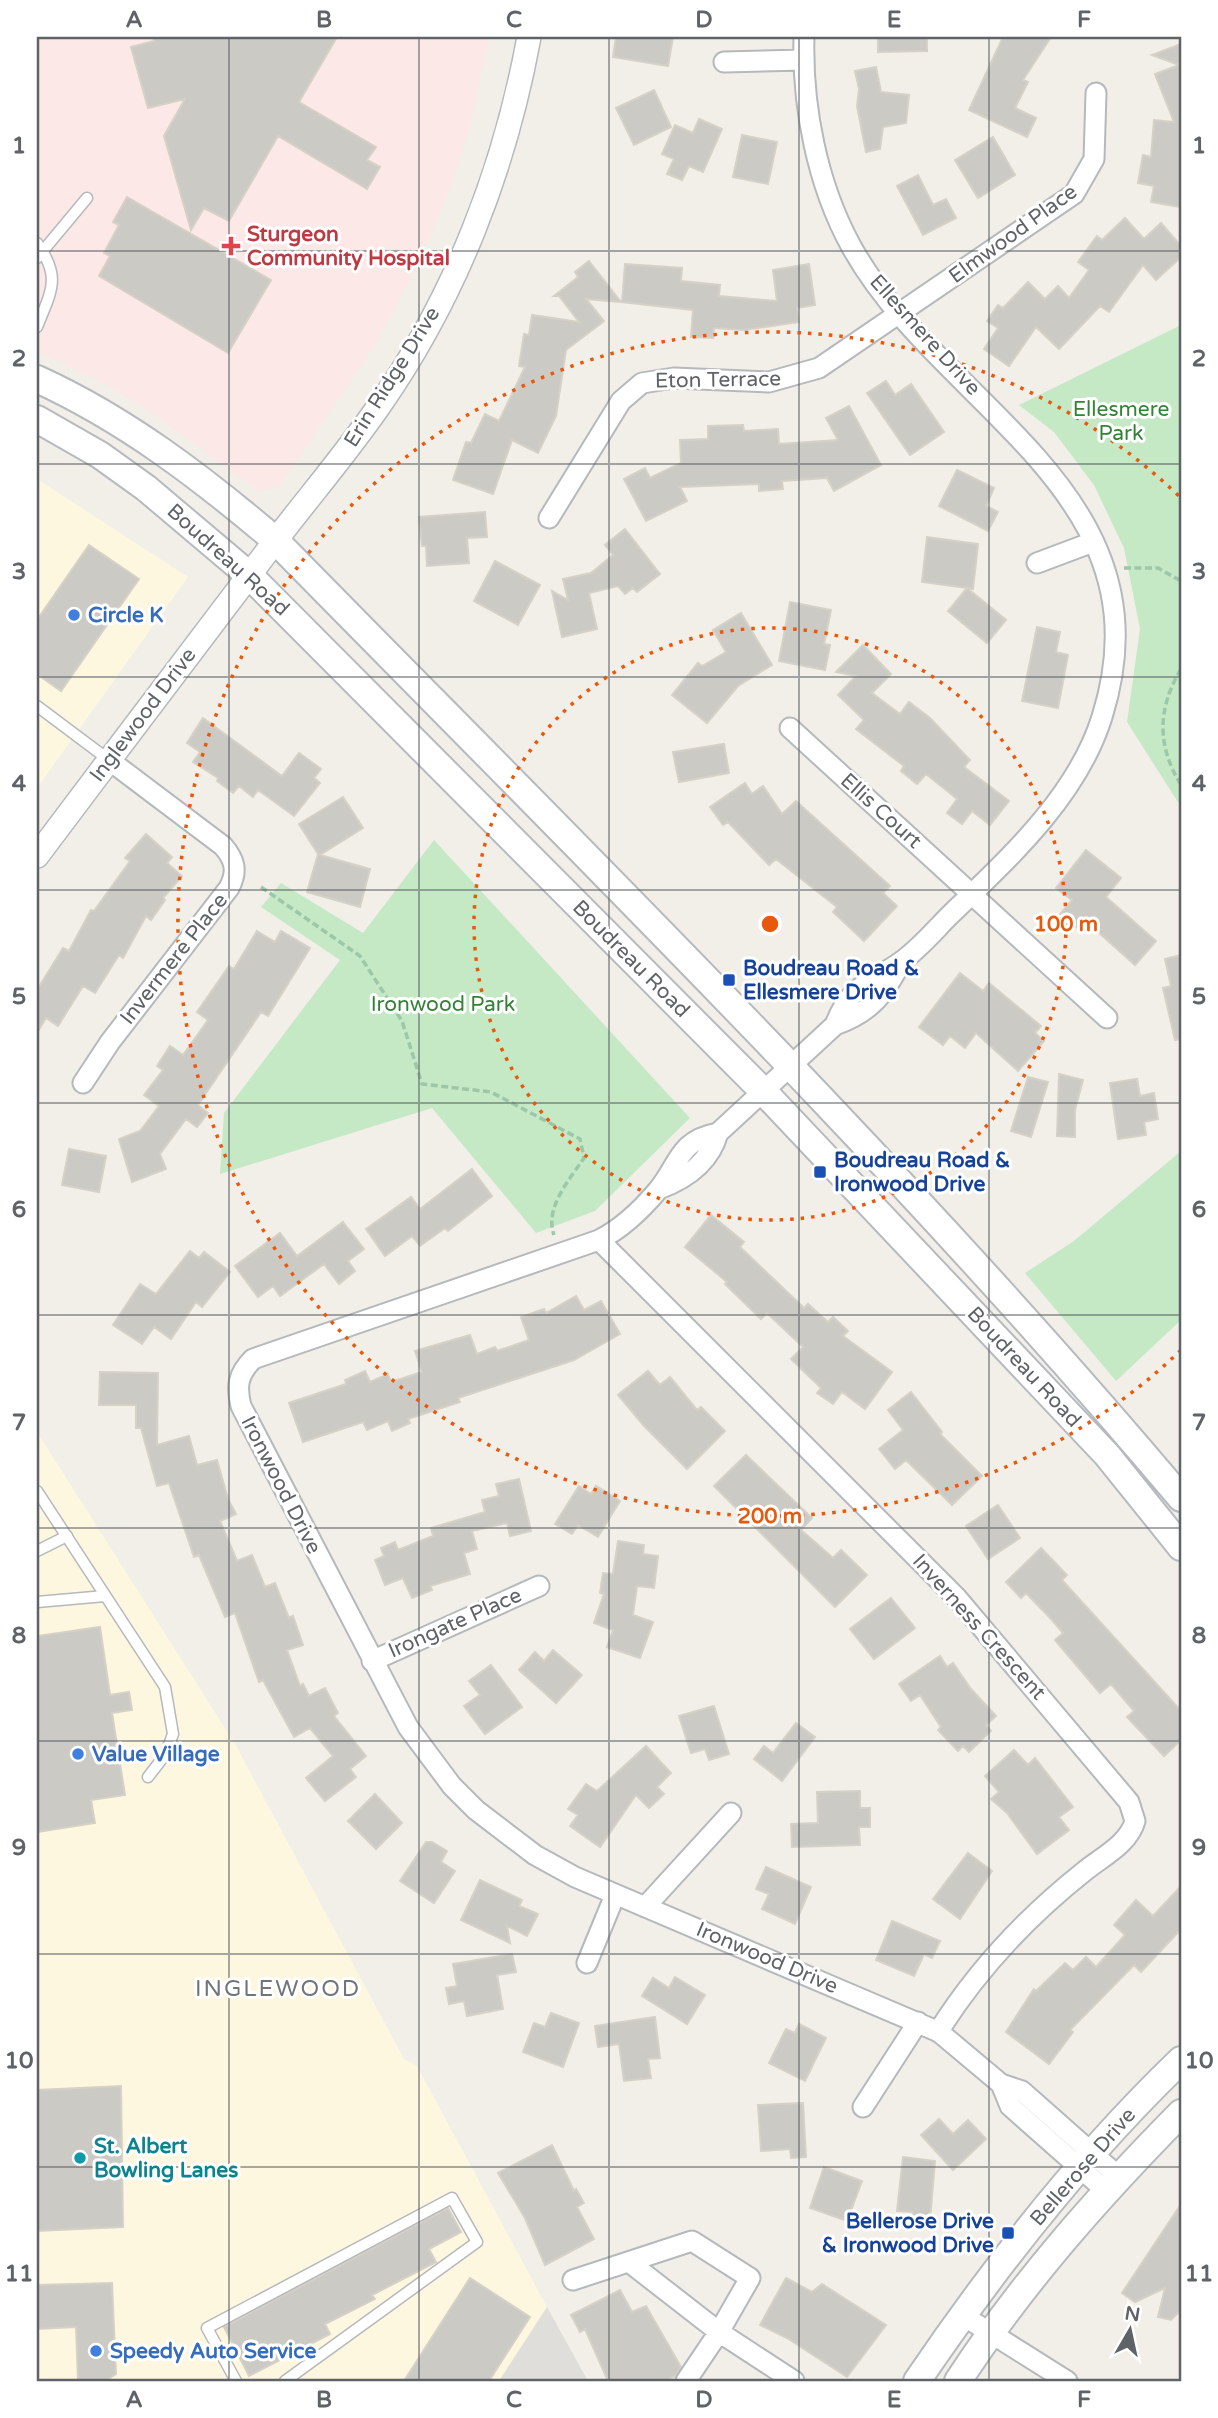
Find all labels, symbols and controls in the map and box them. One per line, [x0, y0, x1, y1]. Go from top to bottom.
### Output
text: A [125, 6, 143, 34]
text: B [316, 6, 332, 34]
text: C [506, 6, 522, 34]
text: D [695, 6, 713, 34]
text: E [887, 6, 901, 34]
text: F [1077, 6, 1091, 34]
text: 1 [12, 132, 26, 160]
text: 1 [1192, 132, 1206, 160]
street label: Elmwood Place [944, 179, 1082, 289]
place label: Sturgeon Community Hospital [247, 222, 450, 271]
marker: Sturgeon Community Hospital [221, 236, 241, 256]
street label: Ellesmere Drive [864, 269, 986, 401]
street label: Erin Ridge Drive [339, 302, 445, 452]
text: 2 [12, 345, 26, 373]
text: 2 [1192, 345, 1206, 373]
street label: Eton Terrace [655, 366, 781, 394]
park label: Ellesmere Park [1073, 397, 1169, 446]
street label: Boudreau Road [162, 499, 294, 621]
text: 3 [12, 558, 26, 586]
text: 3 [1192, 558, 1206, 586]
place label: Circle K [88, 603, 163, 628]
marker: Circle K [66, 607, 82, 623]
street label: Inglewood Drive [84, 643, 202, 787]
street label: Ellis Court [835, 768, 927, 854]
text: 4 [12, 770, 27, 798]
text: 4 [1192, 770, 1207, 798]
street label: Invermere Place [115, 888, 233, 1030]
street label: Boudreau Road [567, 895, 695, 1023]
centre of rings [758, 912, 782, 936]
text: 100 m [1034, 912, 1098, 937]
place label: Boudreau Road & Ellesmere Drive [743, 956, 919, 1005]
marker: Boudreau Road & Ellesmere Drive [721, 972, 737, 988]
text: 5 [12, 983, 26, 1011]
text: 5 [1192, 983, 1206, 1011]
park label: Ironwood Park [371, 992, 515, 1017]
place label: Boudreau Road & Ironwood Drive [834, 1148, 1010, 1197]
marker: Boudreau Road & Ironwood Drive [812, 1164, 828, 1180]
text: 6 [12, 1196, 26, 1224]
text: 6 [1192, 1196, 1206, 1224]
street label: Boudreau Road [962, 1302, 1086, 1432]
text: 7 [12, 1409, 26, 1437]
text: 7 [1192, 1409, 1206, 1437]
street label: Ironwood Drive [236, 1412, 327, 1558]
text: 200 m [738, 1504, 802, 1529]
street label: Inverness Crescent [907, 1549, 1051, 1705]
street label: Irongate Place [385, 1582, 526, 1664]
text: 8 [12, 1622, 26, 1650]
text: 8 [1192, 1622, 1206, 1650]
place label: Value Village [92, 1742, 220, 1767]
marker: Value Village [70, 1746, 86, 1762]
text: 9 [12, 1834, 26, 1862]
text: 9 [1192, 1834, 1206, 1862]
street label: Ironwood Drive [692, 1917, 842, 1999]
district label: INGLEWOOD [195, 1975, 361, 2003]
text: 10 [5, 2047, 33, 2075]
text: 10 [1185, 2047, 1213, 2075]
street label: Bellerose Drive [1025, 2103, 1141, 2231]
place label: St. Albert Bowling Lanes [94, 2134, 238, 2183]
marker: St. Albert Bowling Lanes [72, 2150, 88, 2166]
place label: Bellerose Drive & Ironwood Drive [822, 2209, 994, 2258]
marker: Bellerose Drive & Ironwood Drive [1000, 2225, 1016, 2241]
text: 11 [5, 2260, 33, 2288]
text: 11 [1185, 2260, 1213, 2288]
north arrow [1096, 2296, 1166, 2366]
text: N [1123, 2302, 1142, 2326]
place label: Speedy Auto Service [110, 2339, 316, 2364]
marker: Speedy Auto Service [88, 2343, 104, 2359]
text: A [125, 2386, 143, 2414]
text: B [316, 2386, 332, 2414]
text: C [506, 2386, 522, 2414]
text: D [695, 2386, 713, 2414]
text: E [887, 2386, 901, 2414]
text: F [1077, 2386, 1091, 2414]

